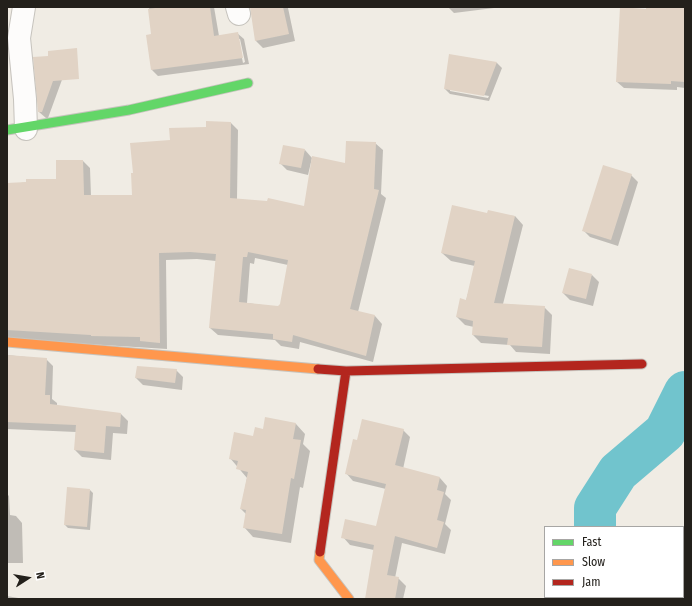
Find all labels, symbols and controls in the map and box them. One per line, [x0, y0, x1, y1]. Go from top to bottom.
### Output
legend [544, 526, 684, 598]
text: Fast [582, 535, 601, 549]
text: Slow [582, 555, 605, 569]
north arrow [8, 558, 48, 598]
text: N [33, 571, 47, 580]
text: Jam [582, 575, 600, 589]

